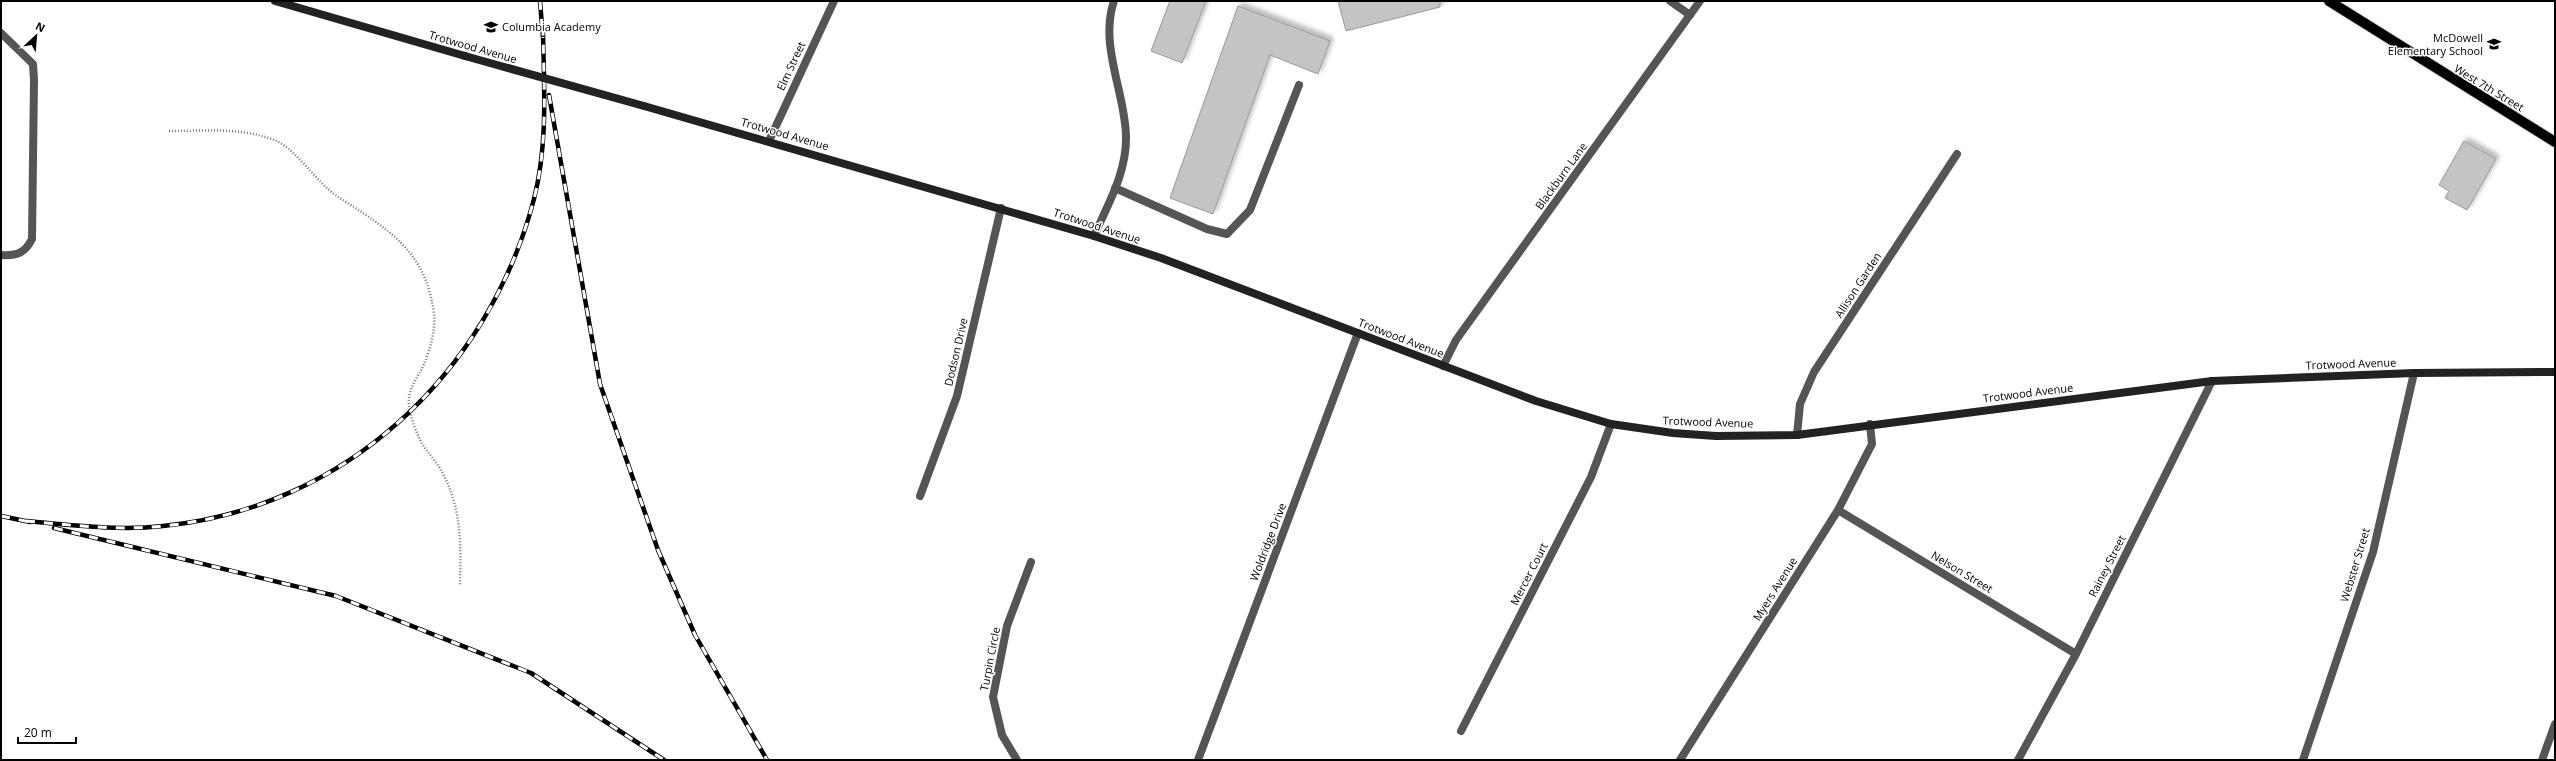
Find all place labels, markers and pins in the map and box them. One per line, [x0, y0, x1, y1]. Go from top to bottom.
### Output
school or university icon: Columbia Academy [483, 19, 499, 35]
place label: Columbia Academy [502, 19, 601, 34]
place label: McDowell Elementary School [2388, 30, 2483, 58]
school or university icon: McDowell Elementary School [2486, 36, 2502, 52]

